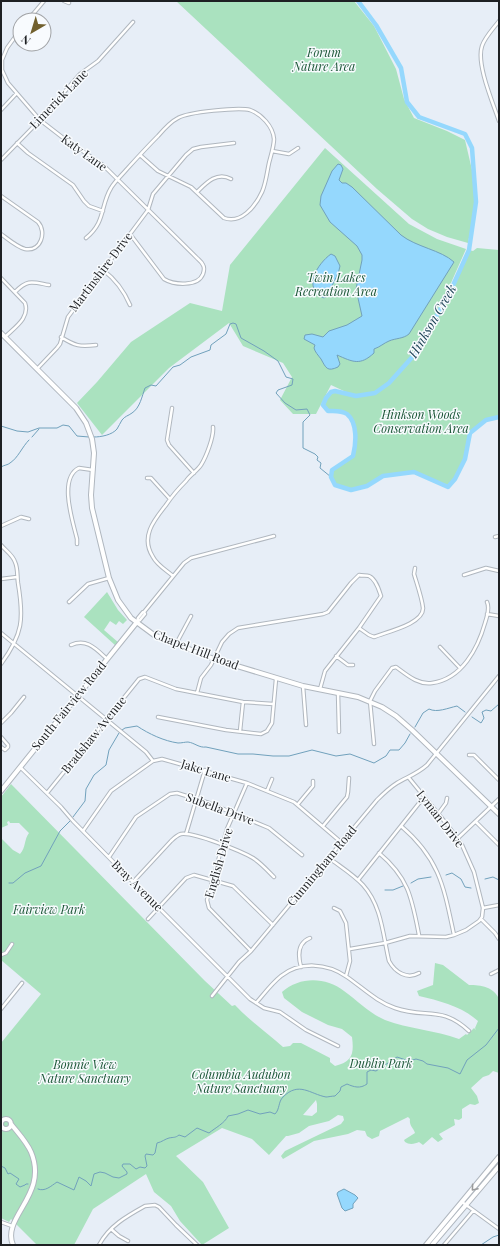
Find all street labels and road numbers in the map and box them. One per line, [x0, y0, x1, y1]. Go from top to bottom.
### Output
street label: Limerick Lane [26, 65, 91, 132]
street label: Katy Lane [58, 130, 111, 174]
street label: Martinshire Drive [65, 228, 136, 315]
street label: Chapel Hill Road [151, 625, 241, 673]
street label: South Fairview Road [27, 657, 109, 753]
street label: Bradshaw Avenue [57, 692, 129, 776]
street label: Jake Lane [179, 755, 233, 785]
street label: Lyman Drive [413, 786, 468, 850]
street label: Subella Drive [184, 788, 257, 828]
street label: Cunningham Road [283, 822, 360, 909]
street label: English Drive [200, 826, 236, 900]
street label: Bray Avenue [109, 856, 167, 914]

